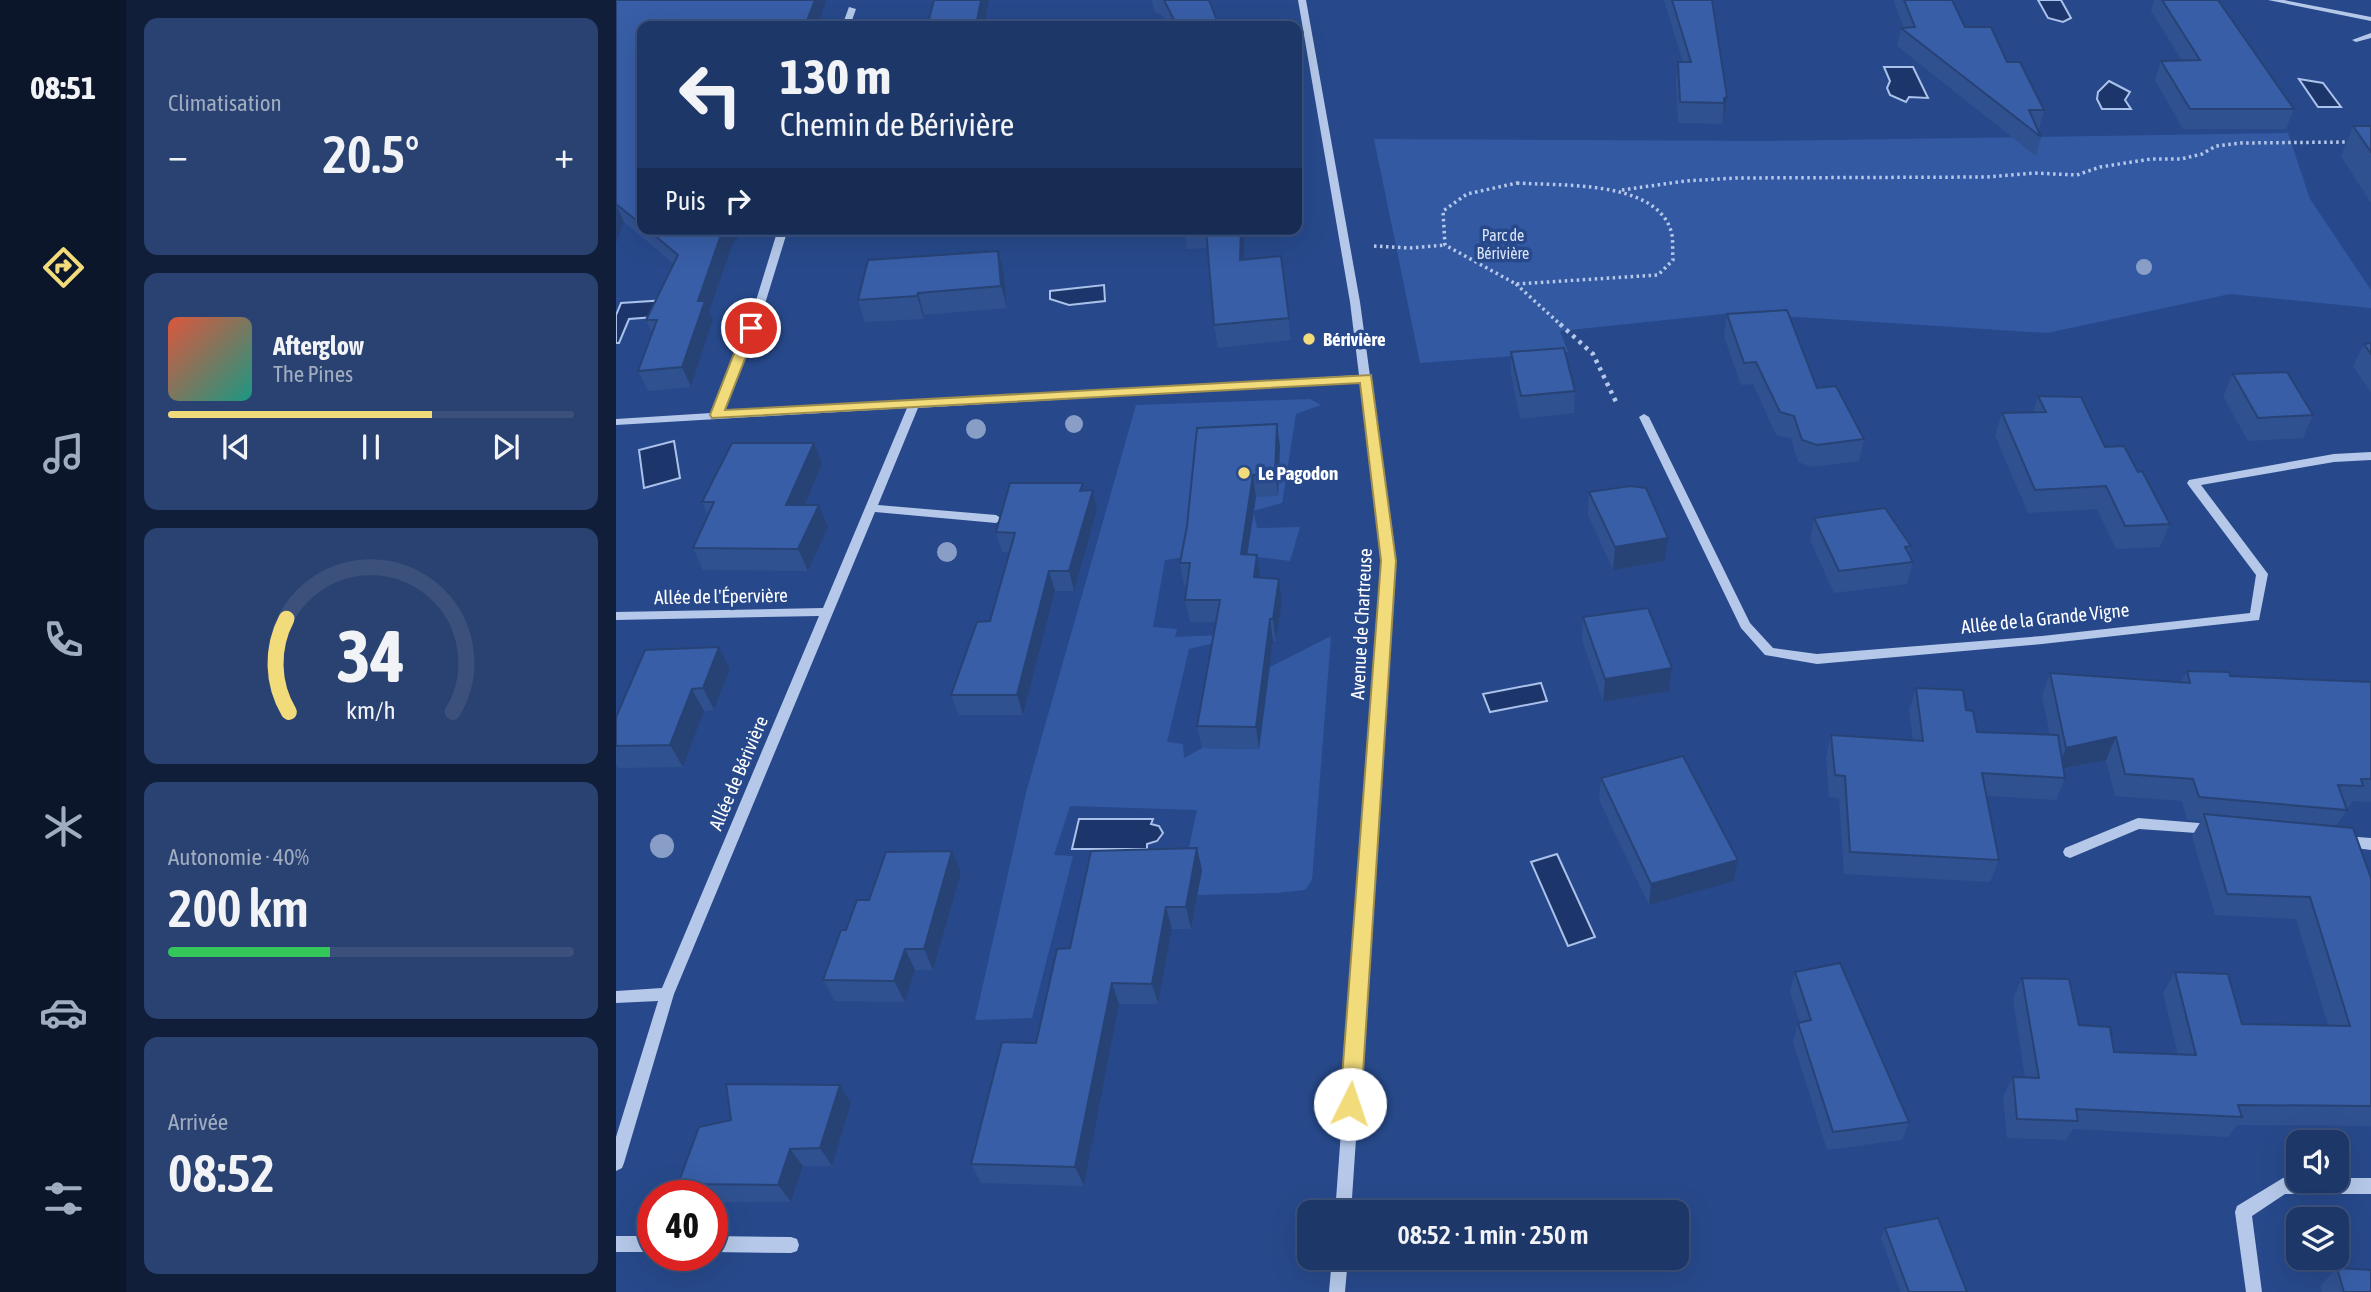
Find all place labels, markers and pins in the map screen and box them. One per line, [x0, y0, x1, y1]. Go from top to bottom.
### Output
pin [721, 298, 781, 358]
place label: Bérivière [1323, 328, 1386, 350]
marker: Bérivière [1301, 331, 1317, 347]
place label: Le Pagodon [1258, 462, 1338, 484]
marker: Le Pagodon [1236, 465, 1252, 481]

